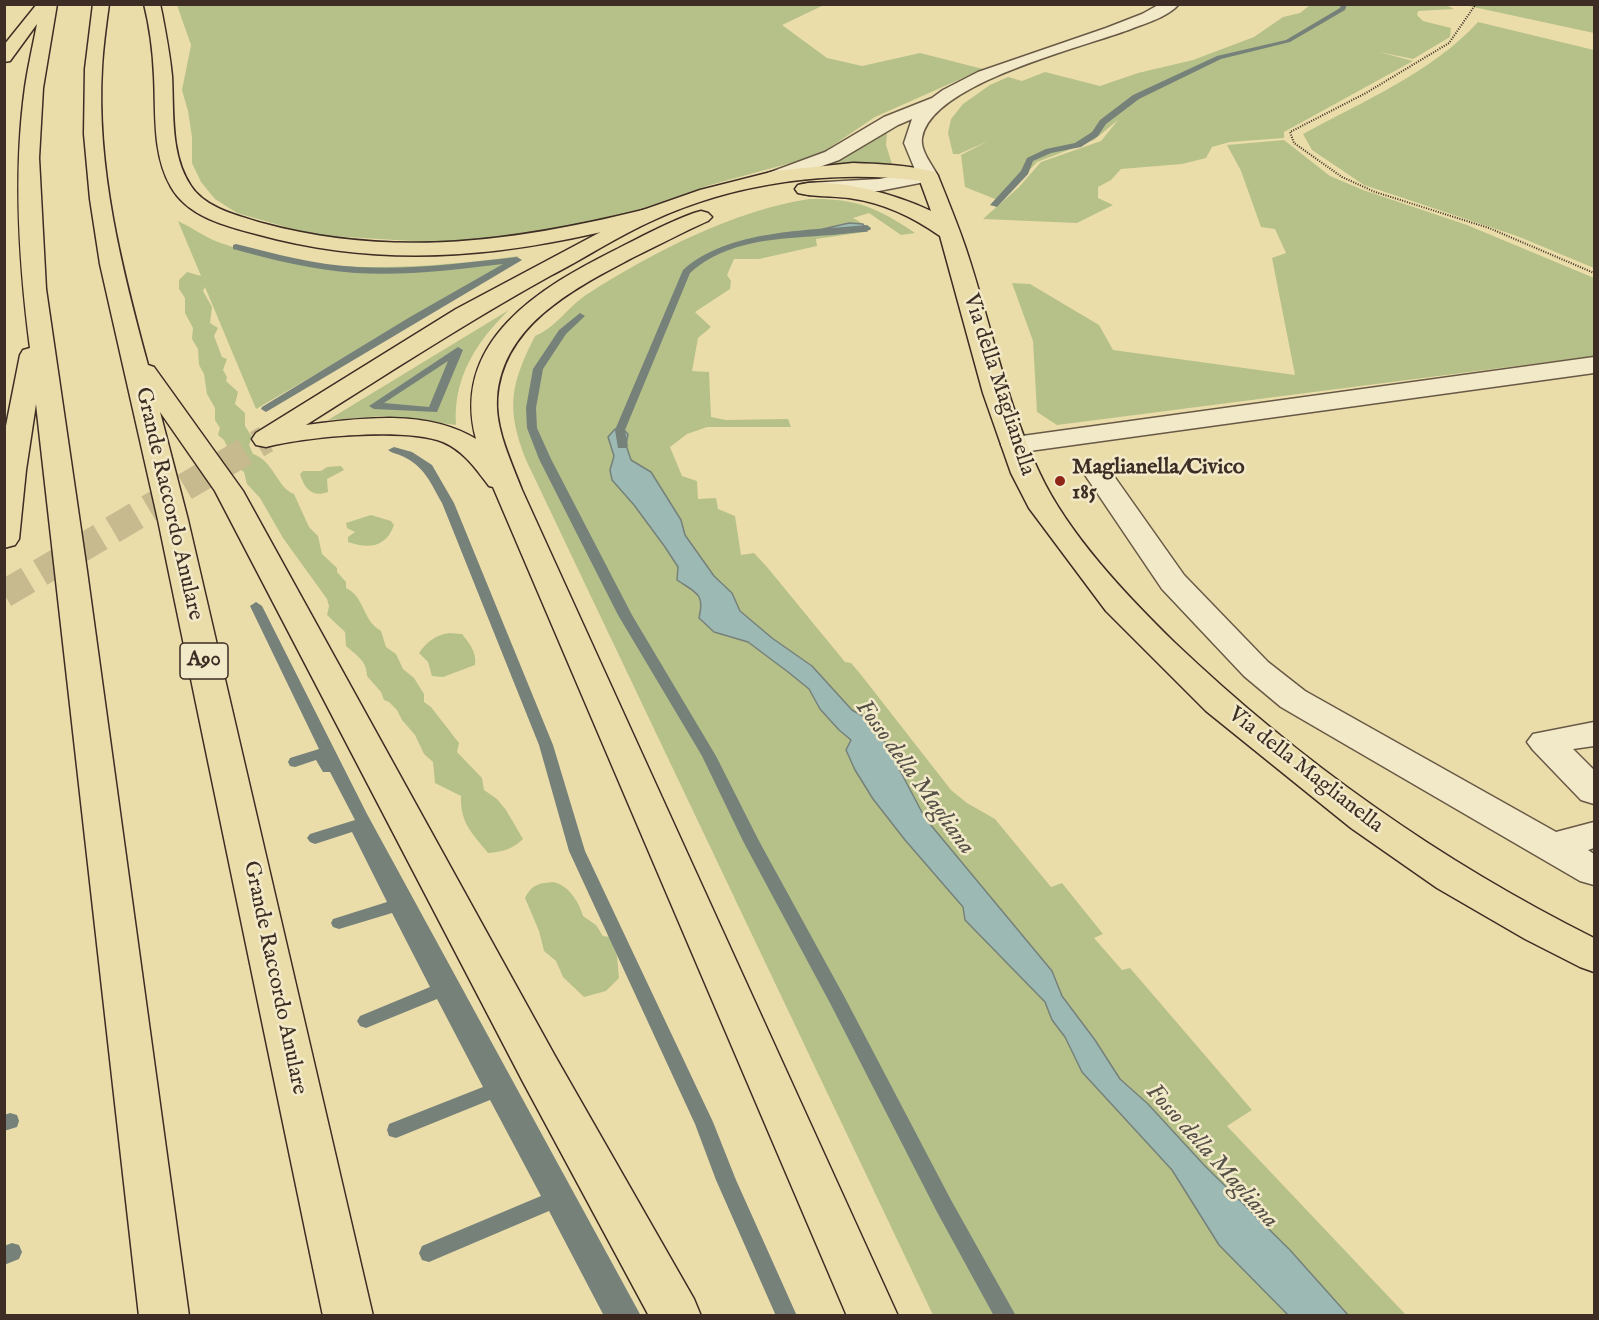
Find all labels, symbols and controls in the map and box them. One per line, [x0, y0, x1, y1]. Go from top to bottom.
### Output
street label: Via della Maglianella [956, 291, 1040, 479]
street label: Grande Raccordo Anulare [128, 385, 208, 623]
place label: Maglianella/Civico 185 [1072, 455, 1245, 506]
marker: Maglianella/Civico 185 [1053, 474, 1067, 488]
road number: A90 [180, 643, 228, 679]
water label: Fosso della Magliana [848, 695, 980, 861]
street label: Via della Maglianella [1222, 702, 1388, 840]
street label: Grande Raccordo Anulare [236, 859, 312, 1097]
water label: Fosso della Magliana [1139, 1079, 1283, 1235]

